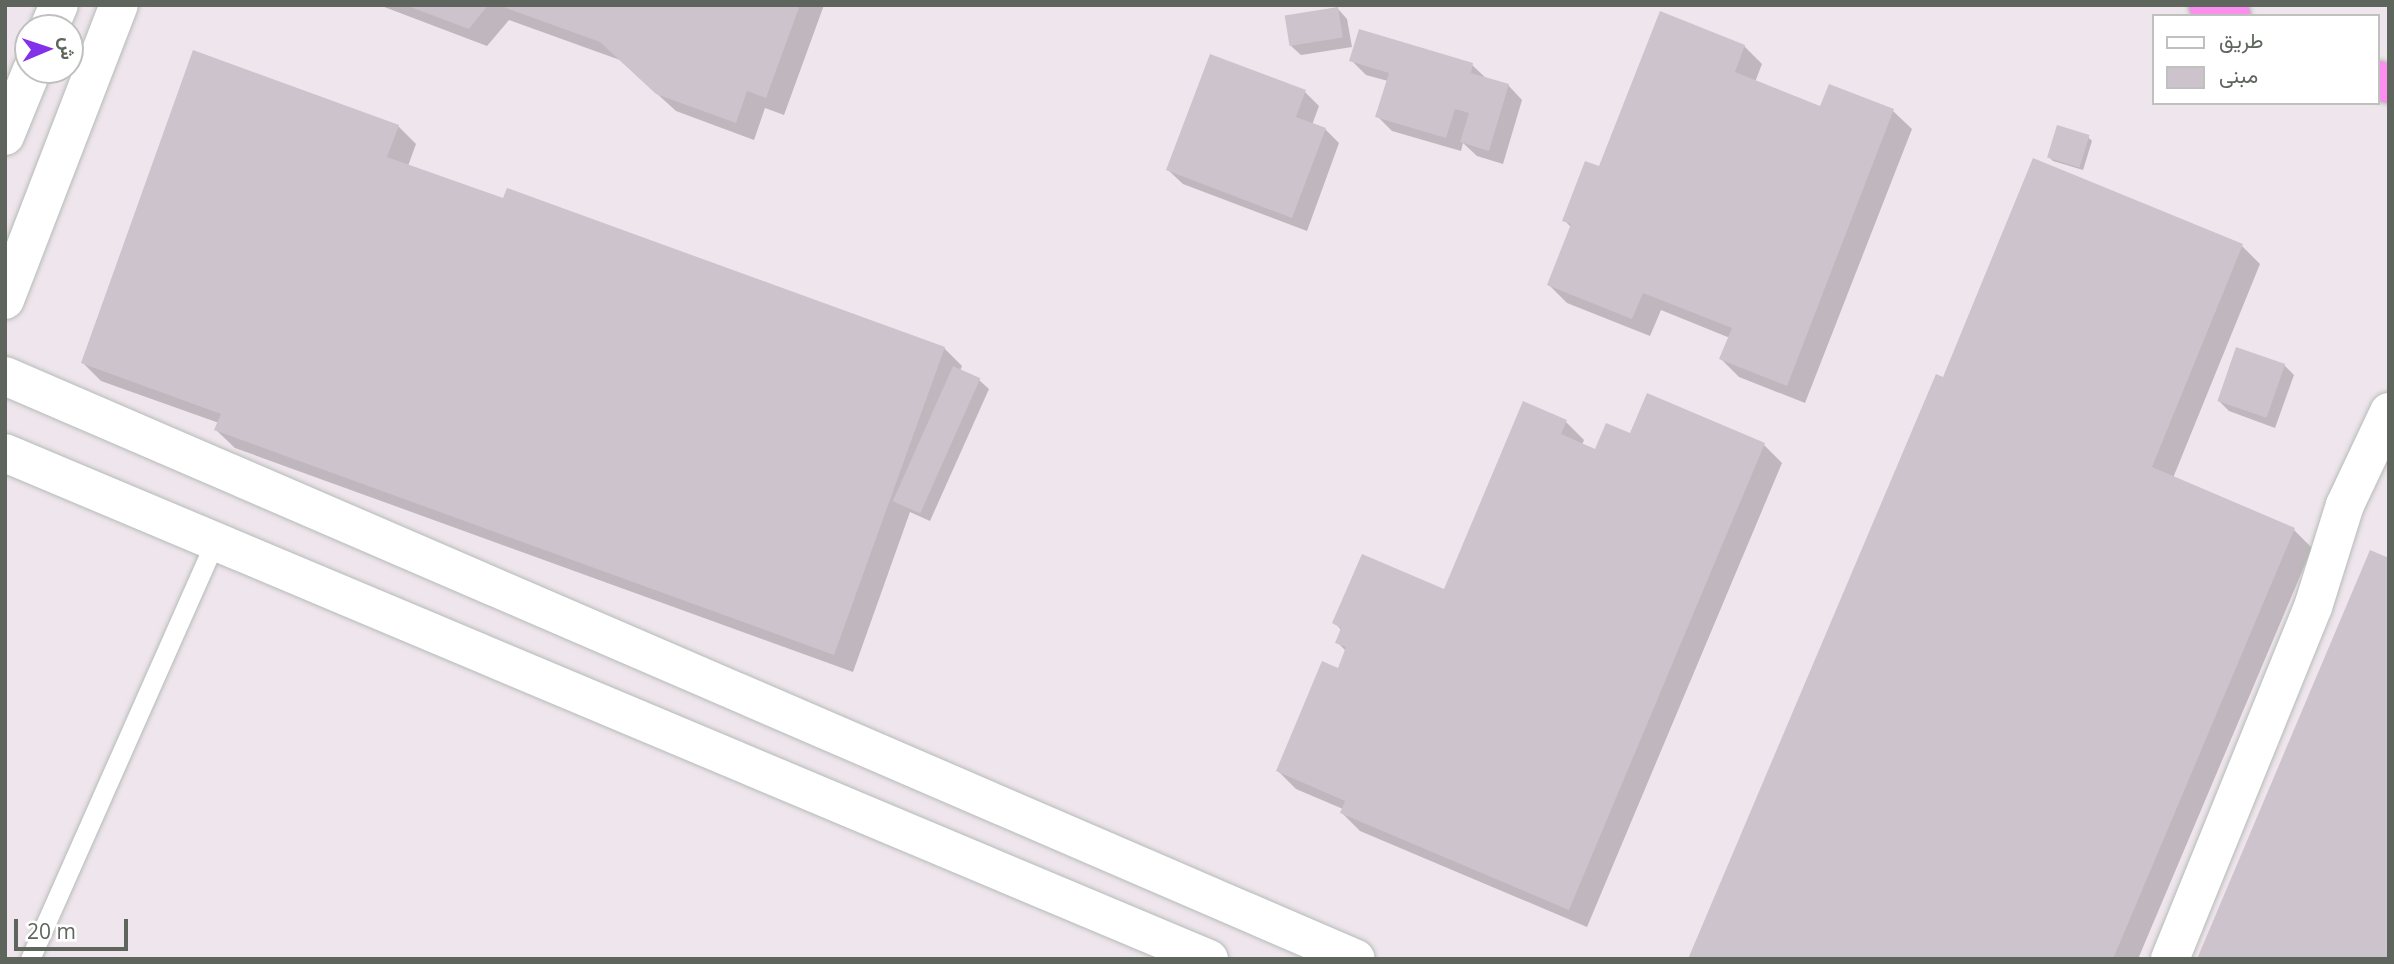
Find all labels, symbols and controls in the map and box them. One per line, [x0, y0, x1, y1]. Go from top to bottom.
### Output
north arrow [14, 14, 84, 84]
legend [2152, 14, 2380, 105]
text: طريق [2219, 26, 2264, 54]
text: ش [55, 36, 81, 60]
text: مبنى [2219, 61, 2258, 89]
scale bar [18, 904, 131, 948]
text: 20 m [27, 917, 76, 945]

